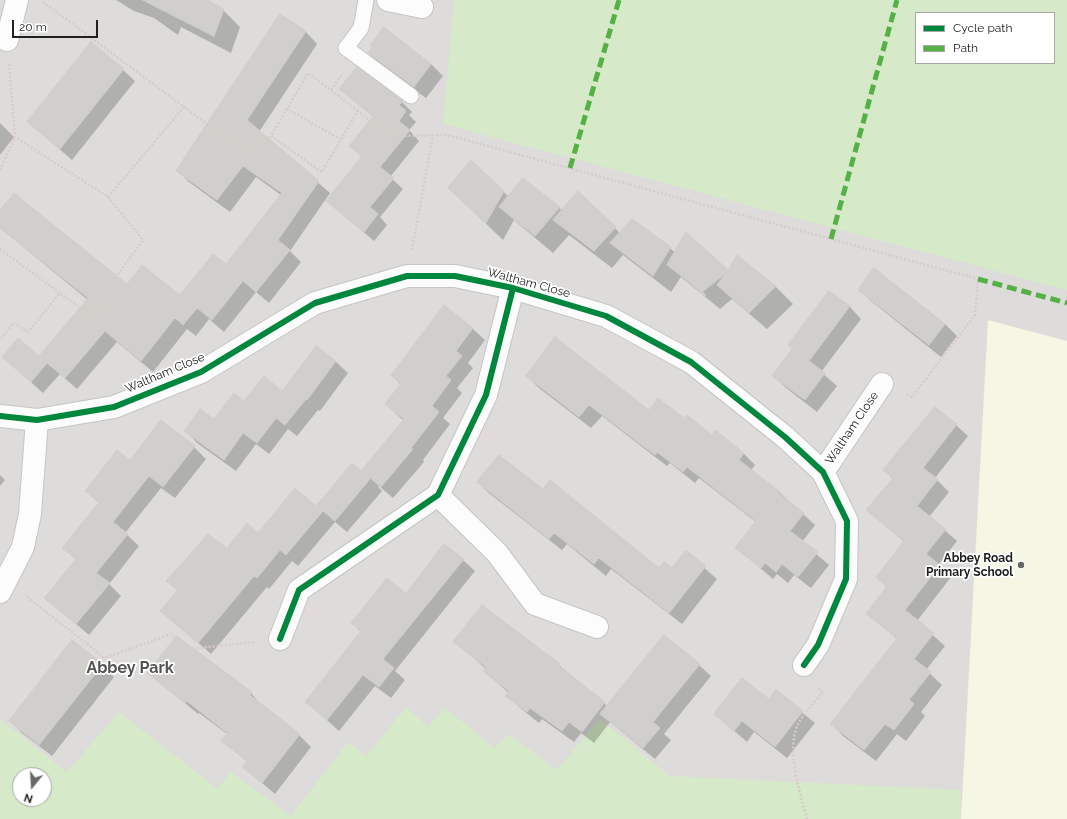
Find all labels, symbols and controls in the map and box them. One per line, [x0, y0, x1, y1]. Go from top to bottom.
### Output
scale bar [14, 12, 100, 38]
legend [915, 12, 1055, 64]
text: 20 m [19, 20, 47, 34]
text: Cycle path [953, 21, 1012, 35]
text: Path [953, 41, 978, 55]
street label: Waltham Close [486, 265, 572, 301]
street label: Waltham Close [123, 350, 207, 396]
street label: Waltham Close [822, 389, 882, 467]
place label: Abbey Road Primary School [926, 551, 1013, 579]
marker: Abbey Road Primary School [1016, 560, 1026, 570]
district label: Abbey Park [86, 658, 174, 678]
north arrow [12, 767, 52, 807]
text: N [22, 790, 34, 805]

